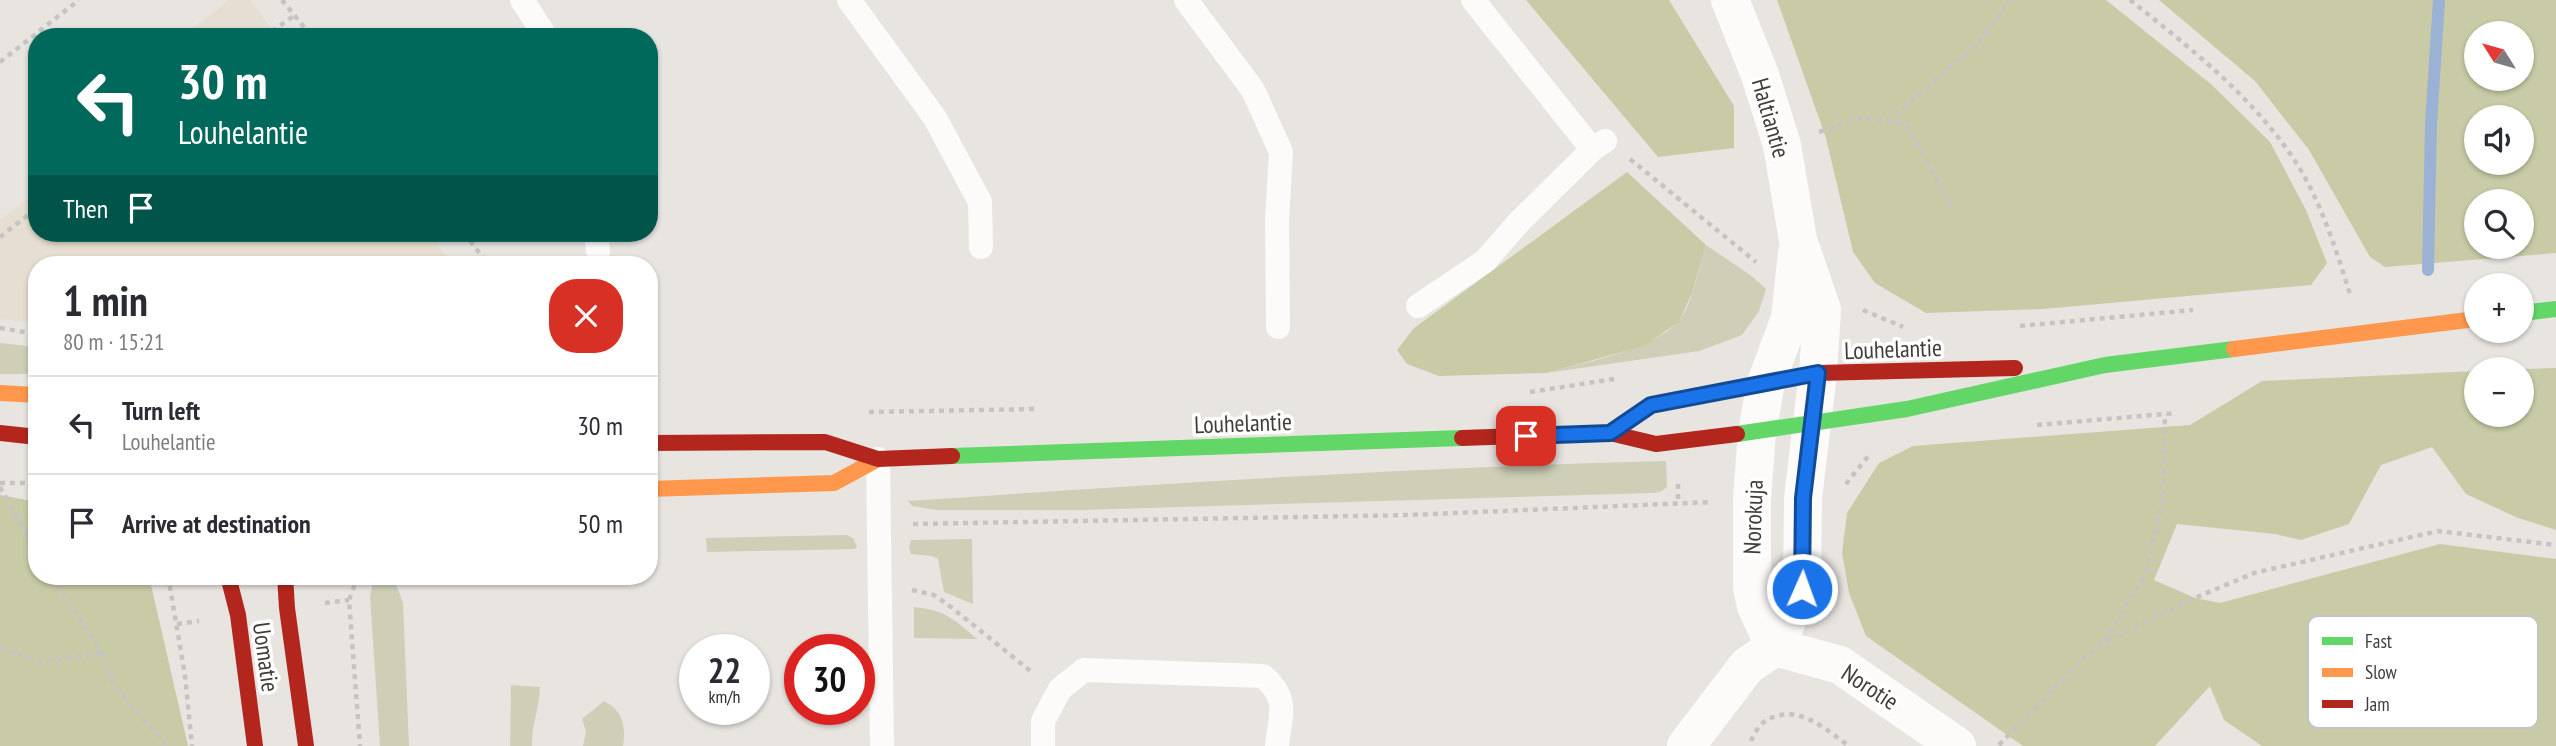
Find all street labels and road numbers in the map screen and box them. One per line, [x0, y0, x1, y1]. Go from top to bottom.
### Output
street label: Haltiantie [1745, 74, 1797, 162]
street label: Louhelantie [1844, 332, 1942, 366]
street label: Louhelantie [1194, 406, 1292, 440]
street label: Norokuja [1736, 479, 1770, 555]
street label: Uomatie [246, 620, 286, 694]
street label: Norotie [1836, 657, 1904, 717]

